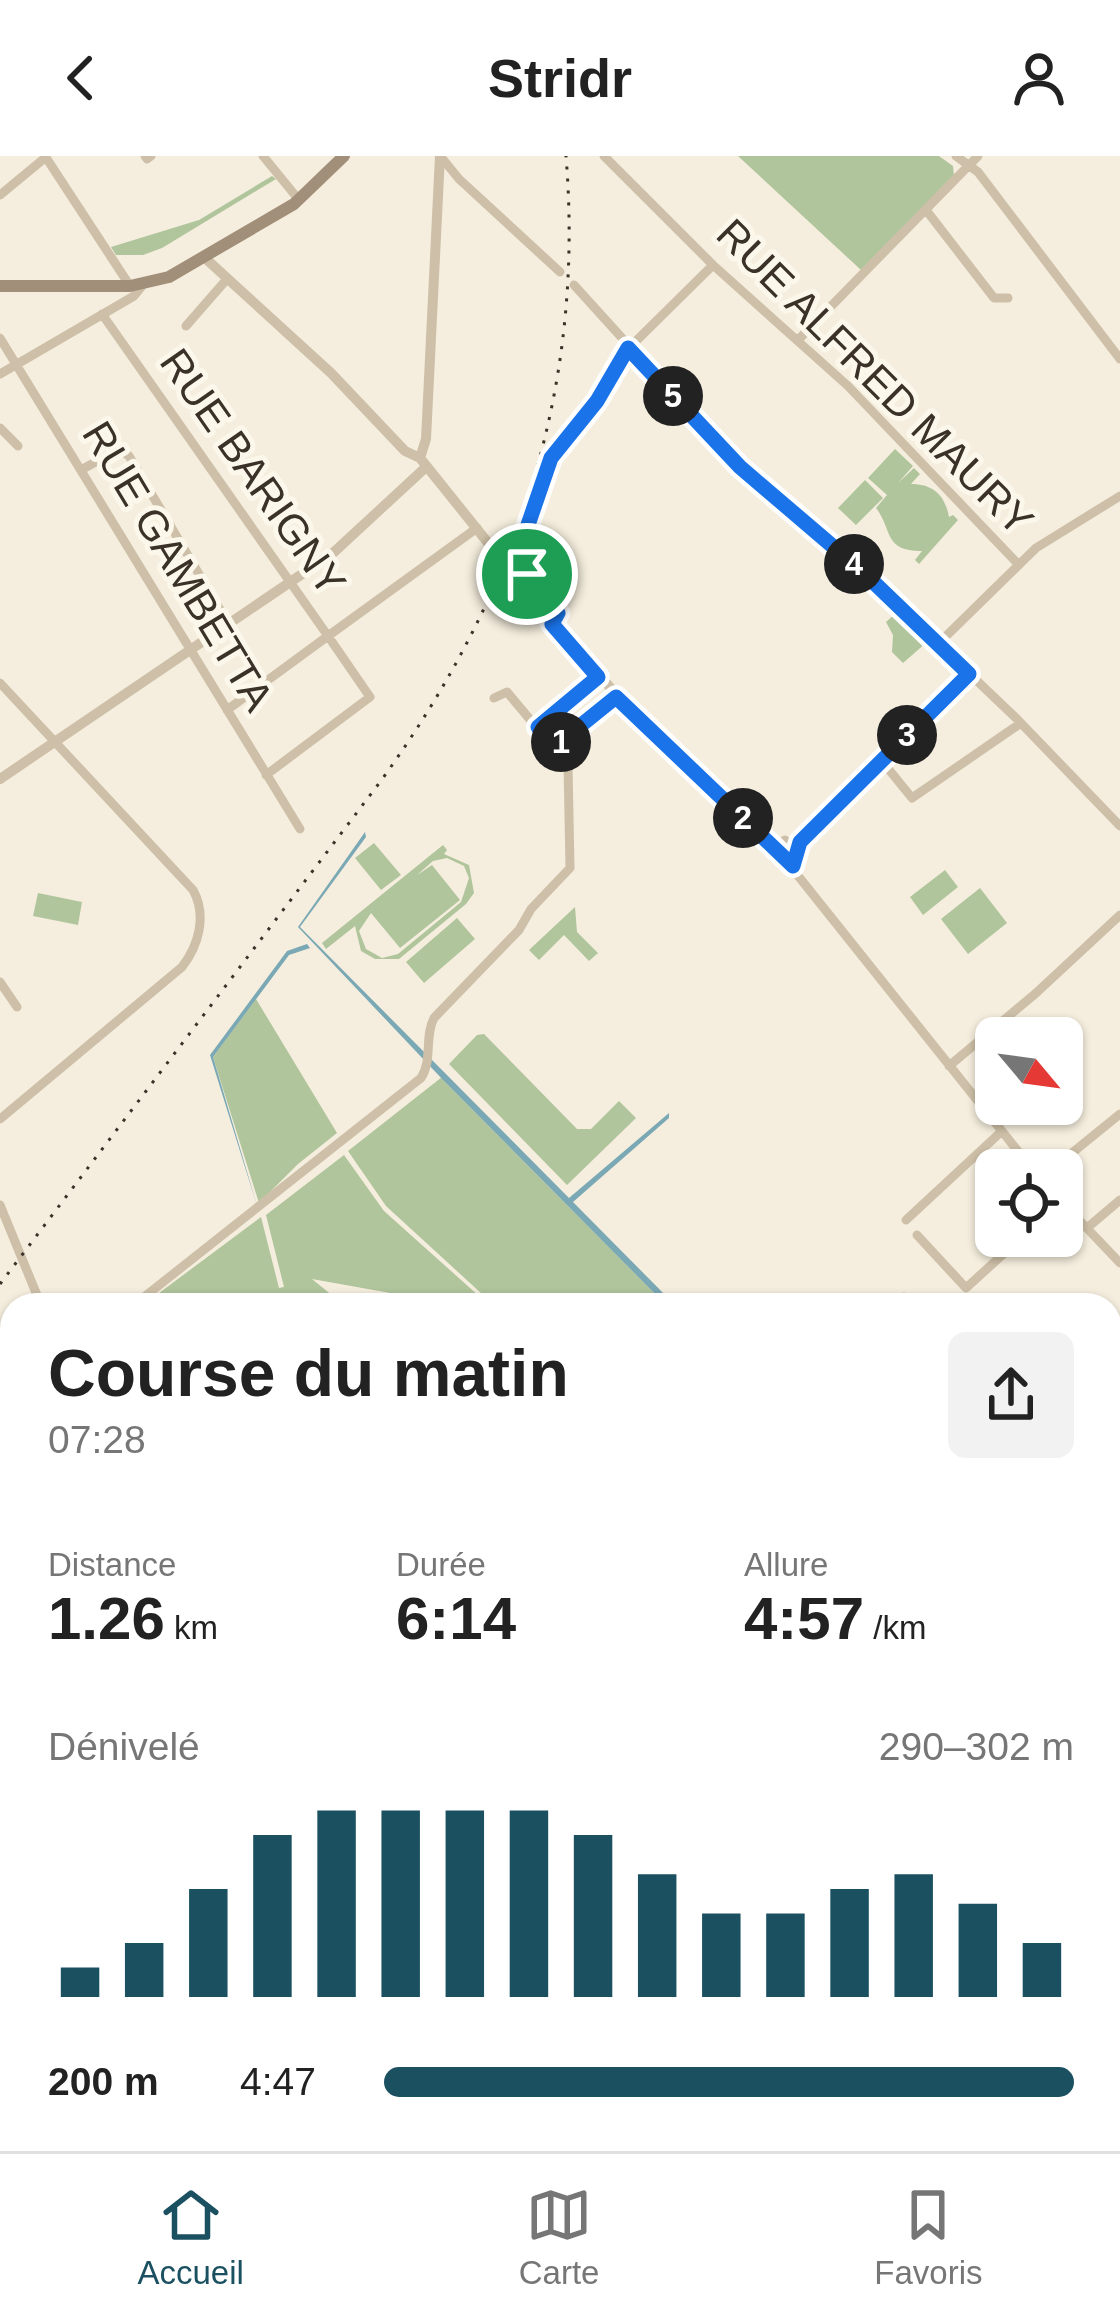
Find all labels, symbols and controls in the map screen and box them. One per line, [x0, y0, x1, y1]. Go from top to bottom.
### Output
icon: back [48, 45, 114, 111]
icon: person [1006, 45, 1072, 111]
text: Stridr [488, 48, 632, 108]
street label: RUE ALFRED MAURY [708, 210, 1042, 544]
street label: RUE BARIGNY [151, 340, 355, 604]
pin: 5 [643, 366, 703, 426]
text: 5 [664, 377, 682, 414]
street label: RUE GAMBETTA [73, 413, 283, 719]
pin [476, 523, 578, 625]
pin: 4 [824, 534, 884, 594]
icon: arrive [494, 541, 560, 607]
text: 4 [845, 545, 863, 582]
pin: 3 [877, 705, 937, 765]
pin: 1 [531, 712, 591, 772]
text: 3 [898, 716, 916, 753]
text: 1 [552, 723, 570, 760]
pin: 2 [713, 788, 773, 848]
text: 2 [734, 799, 752, 836]
north arrow [975, 1017, 1083, 1125]
map controls [975, 1017, 1083, 1257]
button: locate [975, 1149, 1083, 1257]
button: share [948, 1332, 1074, 1458]
text: Course du matin [48, 1336, 569, 1410]
text: 07:28 [48, 1418, 146, 1461]
text: Distance [48, 1546, 176, 1583]
text: Durée [396, 1546, 486, 1583]
text: Allure [744, 1546, 828, 1583]
text: 1.26 [48, 1585, 165, 1652]
text: 6:14 [396, 1585, 516, 1652]
text: 4:57 [744, 1585, 864, 1652]
text: km [165, 1609, 218, 1646]
text: /km [864, 1609, 926, 1646]
text: Dénivelé [48, 1725, 200, 1768]
text: 290–302 m [879, 1725, 1074, 1768]
text: 200 m [48, 2060, 159, 2103]
text: 4:47 [240, 2060, 316, 2103]
tab: Accueil [137, 2182, 244, 2292]
tab: Carte [519, 2182, 599, 2292]
tab: Favoris [874, 2182, 983, 2292]

